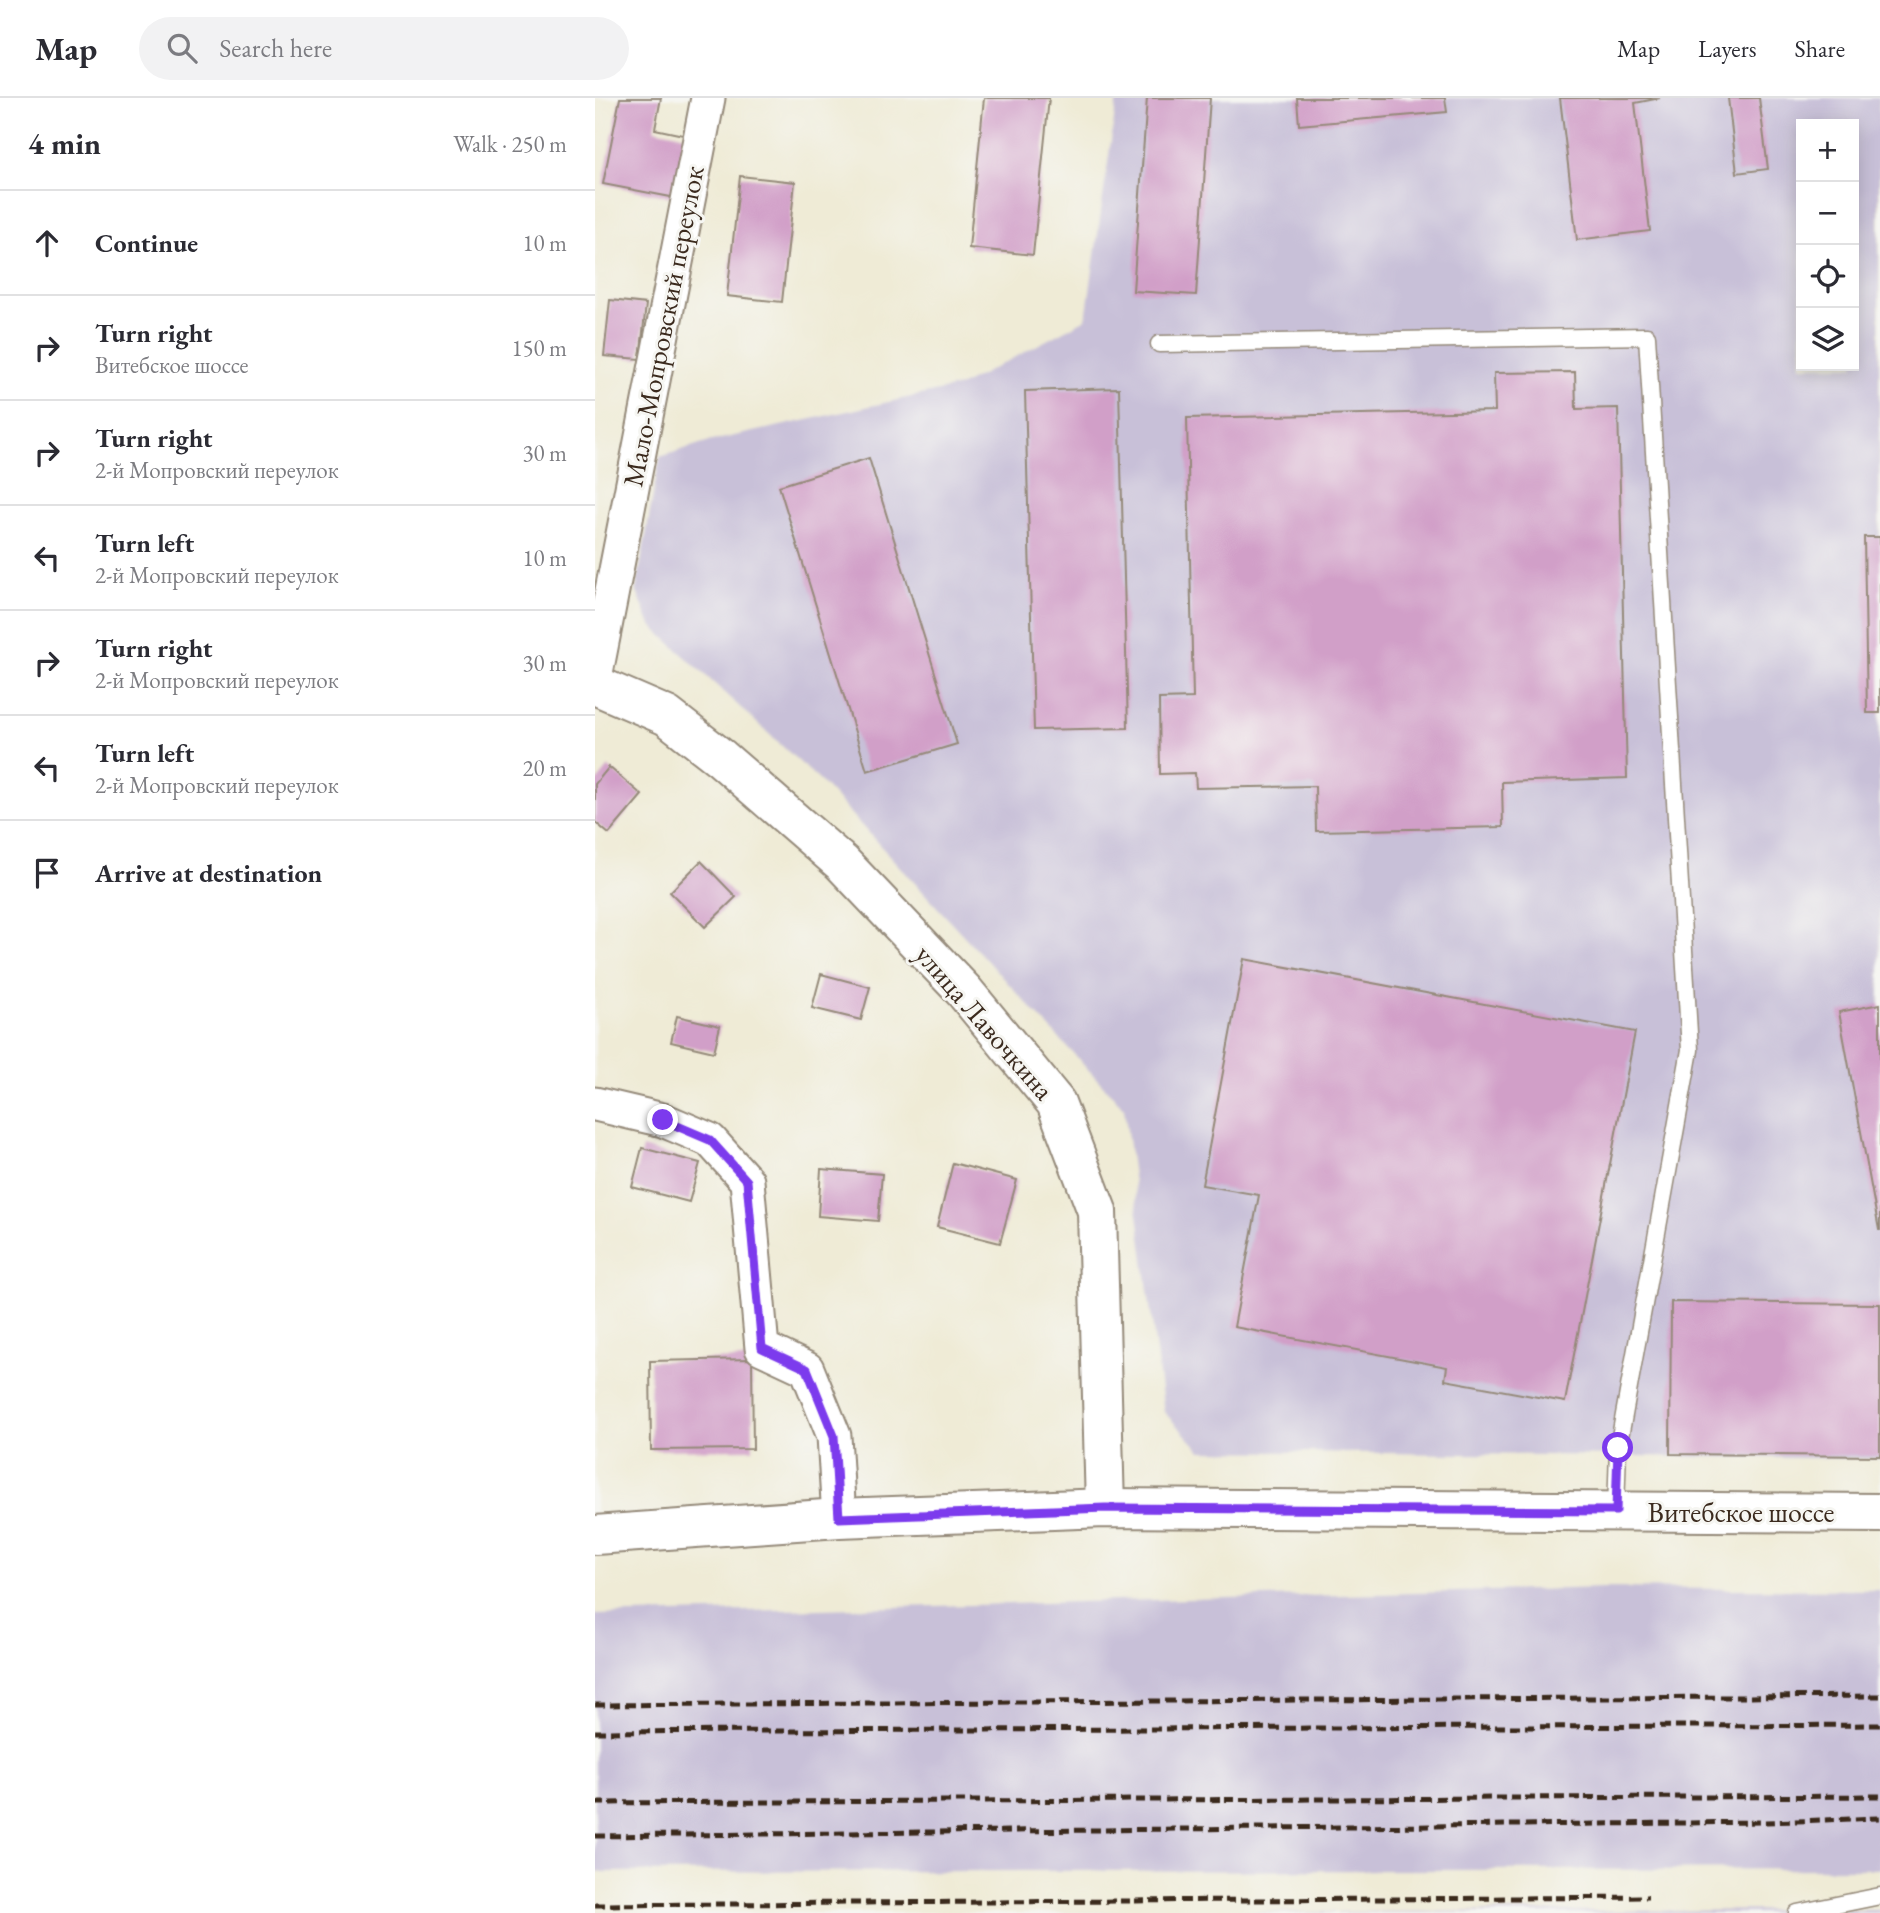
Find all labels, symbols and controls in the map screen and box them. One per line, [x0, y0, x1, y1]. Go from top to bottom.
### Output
search box [139, 17, 629, 80]
text: Map [35, 27, 97, 70]
icon: search [163, 29, 201, 67]
text: Search here [219, 31, 332, 65]
text: Map [1617, 33, 1660, 64]
text: Layers [1698, 33, 1757, 64]
text: Share [1795, 33, 1845, 64]
map controls [1796, 119, 1859, 371]
button: + [1796, 119, 1859, 182]
text: 4 min [28, 124, 101, 163]
text: Walk · 250 m [453, 129, 567, 159]
street label: Мало-Мопровский переулок [614, 163, 712, 489]
button: − [1796, 182, 1859, 245]
icon: ahead [28, 224, 66, 262]
text: Continue [95, 226, 198, 260]
text: 10 m [522, 228, 567, 258]
button: locate [1796, 245, 1859, 308]
button: layers [1796, 308, 1859, 371]
text: Turn right [95, 316, 213, 350]
icon: right [28, 329, 66, 367]
text: 150 m [511, 333, 567, 363]
text: Витебское шоссе [95, 350, 249, 380]
text: Turn right [95, 421, 213, 455]
icon: right [28, 434, 66, 472]
text: 30 m [522, 438, 567, 468]
text: 2-й Мопровский переулок [95, 455, 339, 485]
text: Turn left [95, 526, 194, 560]
icon: left [28, 539, 66, 577]
text: 10 m [522, 543, 567, 573]
text: 2-й Мопровский переулок [95, 560, 339, 590]
text: Turn right [95, 631, 213, 665]
icon: right [28, 644, 66, 682]
text: 30 m [522, 648, 567, 678]
text: 2-й Мопровский переулок [95, 665, 339, 695]
text: Turn left [95, 736, 194, 770]
icon: left [28, 749, 66, 787]
text: 20 m [522, 753, 567, 783]
text: 2-й Мопровский переулок [95, 770, 339, 800]
icon: arrive [28, 854, 66, 892]
text: Arrive at destination [95, 856, 322, 890]
street label: улица Лавочкина [908, 937, 1063, 1108]
route end [647, 1104, 678, 1135]
route start [1602, 1432, 1633, 1463]
street label: Витебское шоссе [1648, 1494, 1835, 1530]

